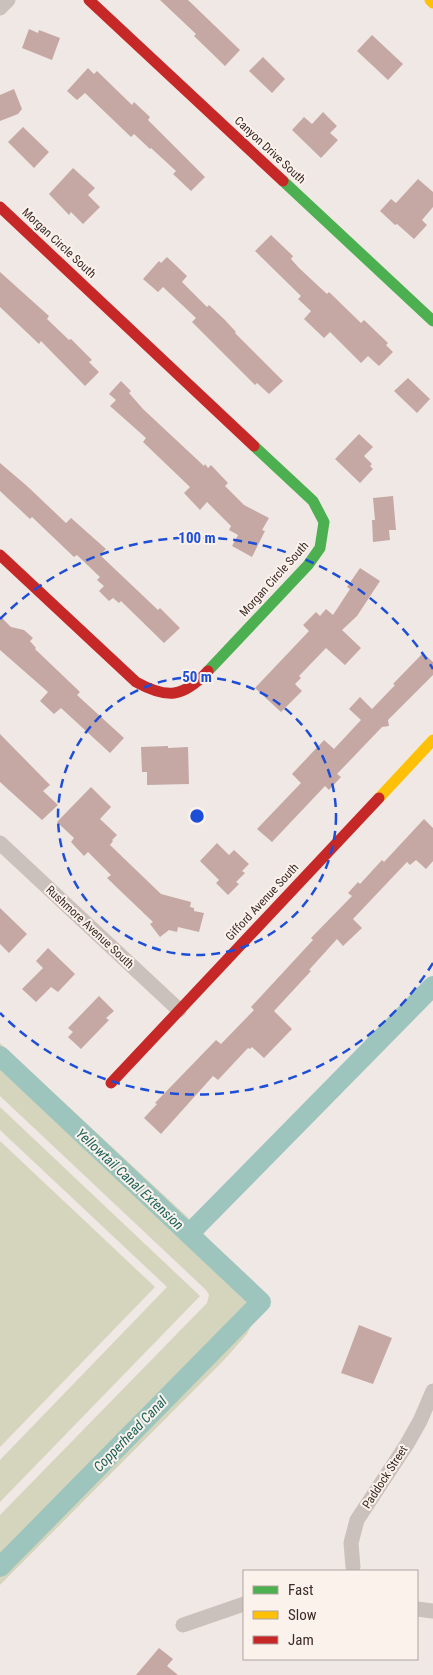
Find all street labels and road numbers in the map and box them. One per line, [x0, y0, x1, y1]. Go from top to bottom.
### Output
street label: Canyon Drive South [232, 114, 309, 187]
street label: Morgan Circle South [19, 205, 99, 281]
street label: Morgan Circle South [237, 538, 311, 619]
street label: Gifford Avenue South [223, 860, 301, 943]
street label: Rushmore Avenue South [43, 883, 137, 972]
street label: Paddock Street [359, 1443, 411, 1511]

